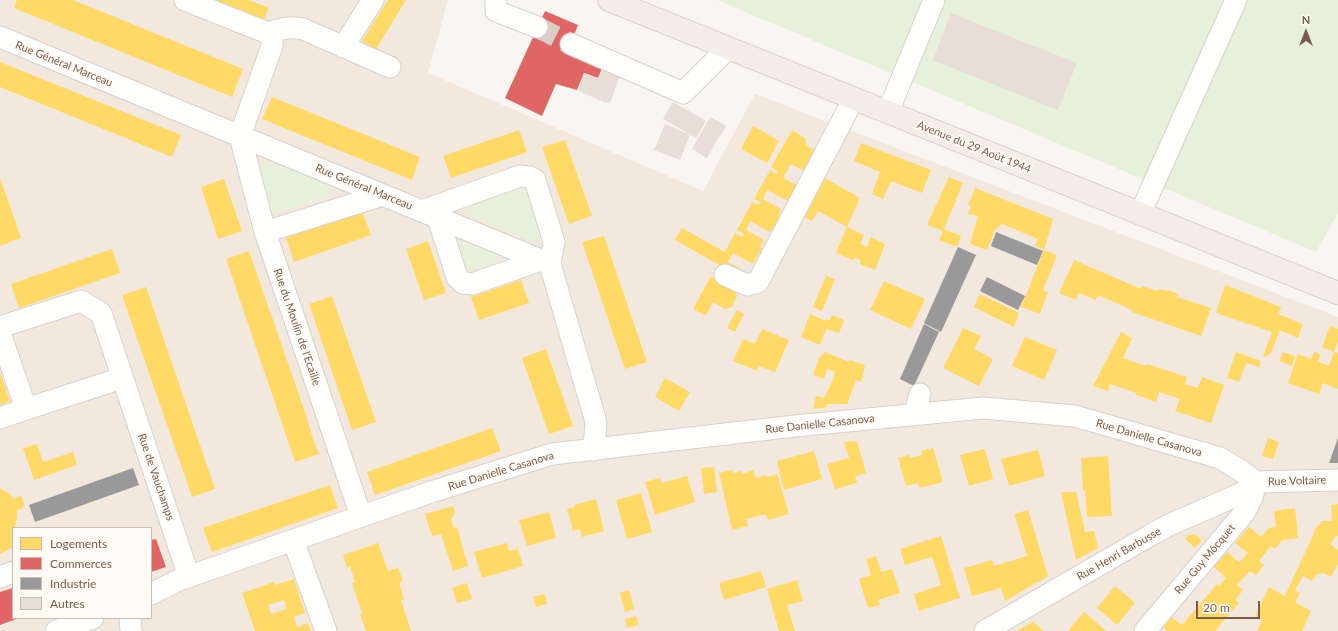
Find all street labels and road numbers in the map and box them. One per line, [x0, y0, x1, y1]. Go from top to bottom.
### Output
street label: Rue Général Marceau [13, 38, 115, 90]
street label: Avenue du 29 Août 1944 [915, 118, 1033, 176]
street label: Rue Général Marceau [313, 161, 415, 213]
street label: Rue du Moulin de l'Ecaille [271, 267, 323, 387]
street label: Rue Danielle Casanova [765, 412, 875, 436]
street label: Rue Danielle Casanova [1094, 417, 1204, 459]
street label: Rue de Vauchamps [135, 432, 177, 522]
street label: Rue Danielle Casanova [447, 449, 555, 493]
street label: Rue Voltaire [1268, 473, 1326, 489]
street label: Rue Guy Môcquet [1172, 521, 1238, 597]
street label: Rue Henri Barbusse [1074, 524, 1164, 584]

